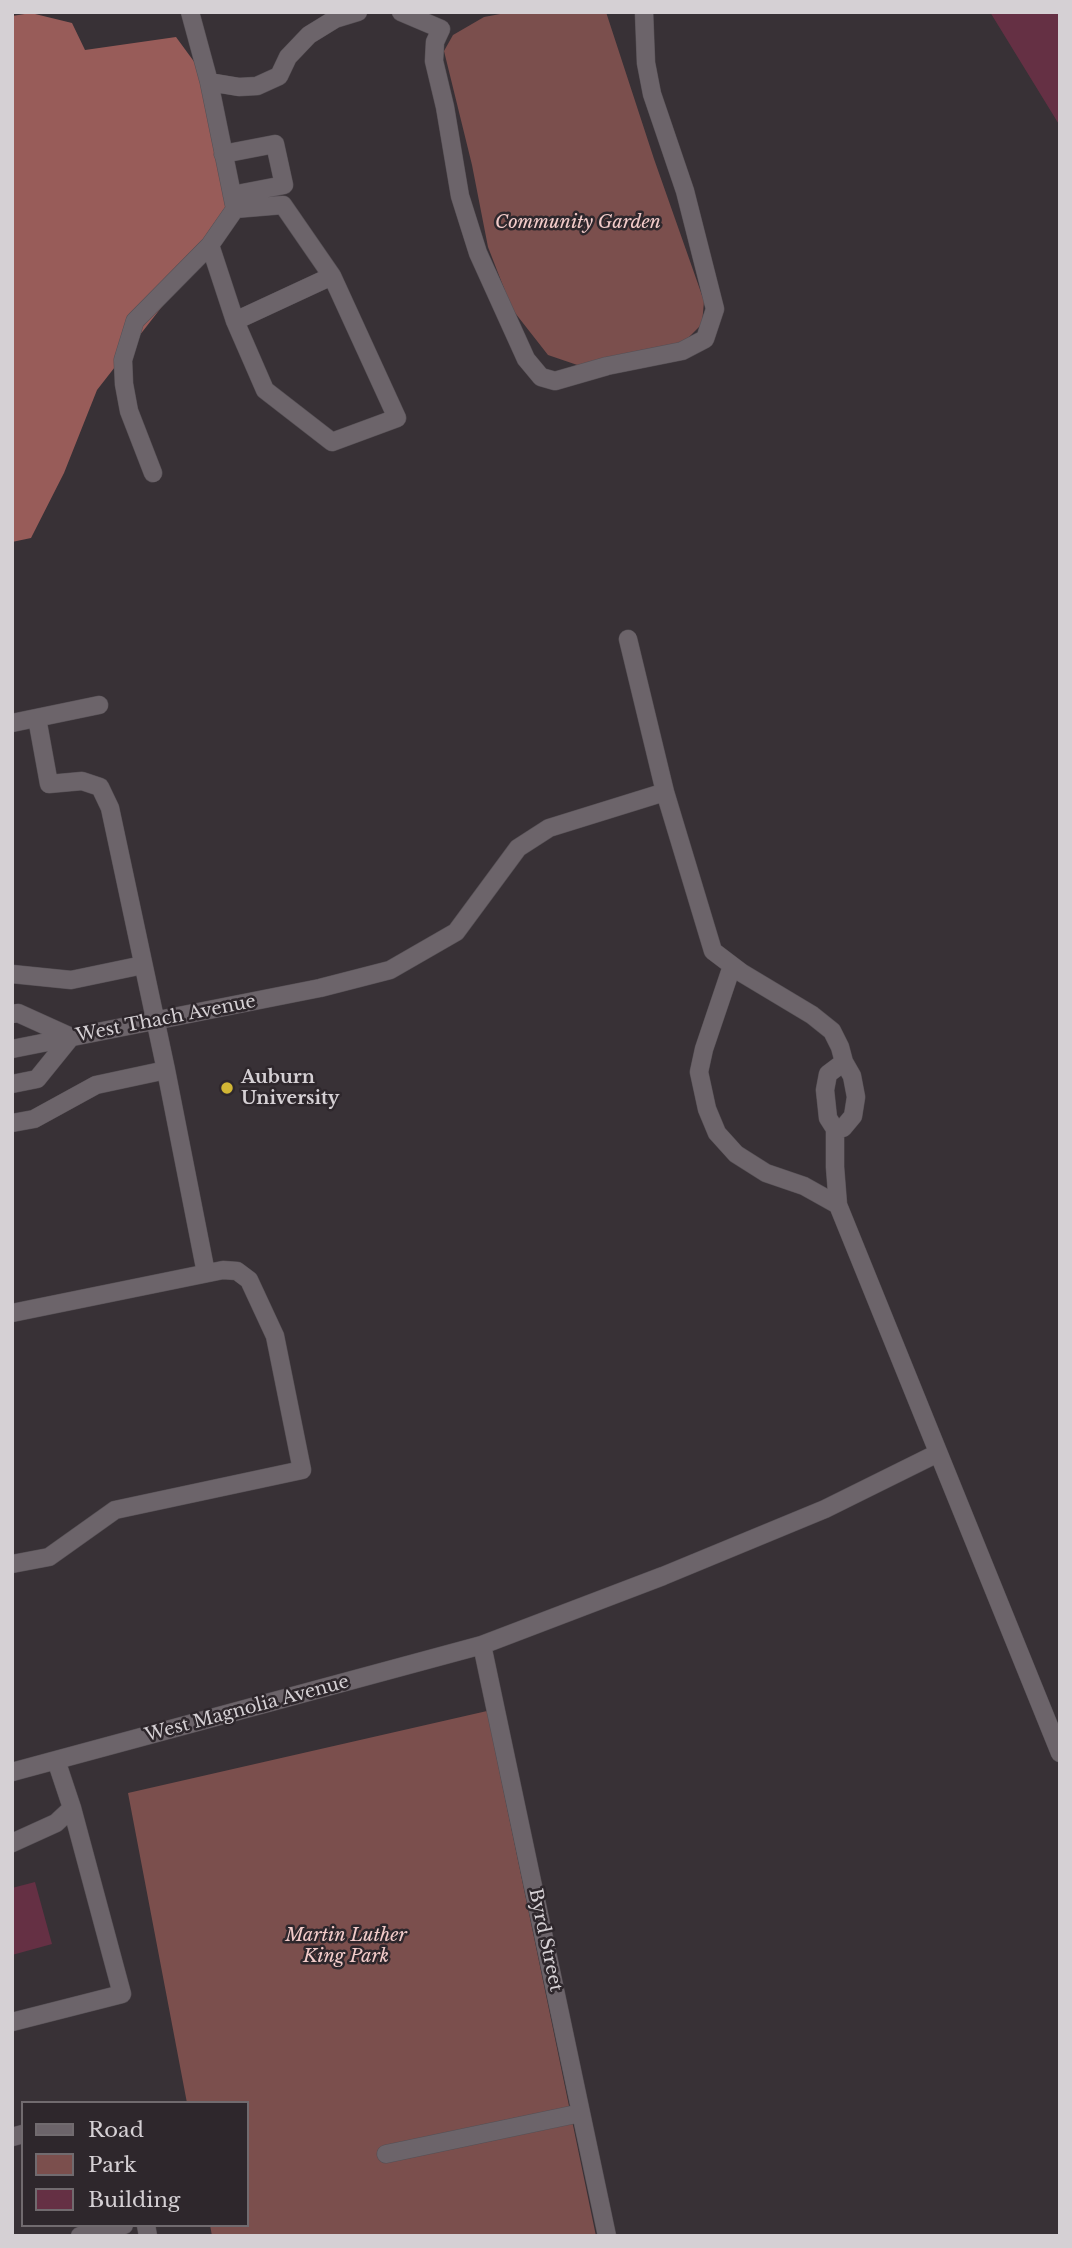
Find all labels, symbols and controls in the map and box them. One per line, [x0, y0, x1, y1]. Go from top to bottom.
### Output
park label: Community Garden [495, 212, 661, 234]
street label: West Thach Avenue [74, 991, 258, 1047]
place label: Auburn University [241, 1067, 339, 1110]
marker: Auburn University [219, 1080, 235, 1096]
street label: West Magnolia Avenue [143, 1671, 351, 1747]
street label: Byrd Street [524, 1887, 566, 1993]
park label: Martin Luther King Park [285, 1925, 407, 1968]
legend [21, 2101, 248, 2227]
text: Road [88, 2117, 144, 2143]
text: Park [88, 2152, 137, 2178]
text: Building [88, 2187, 180, 2213]

